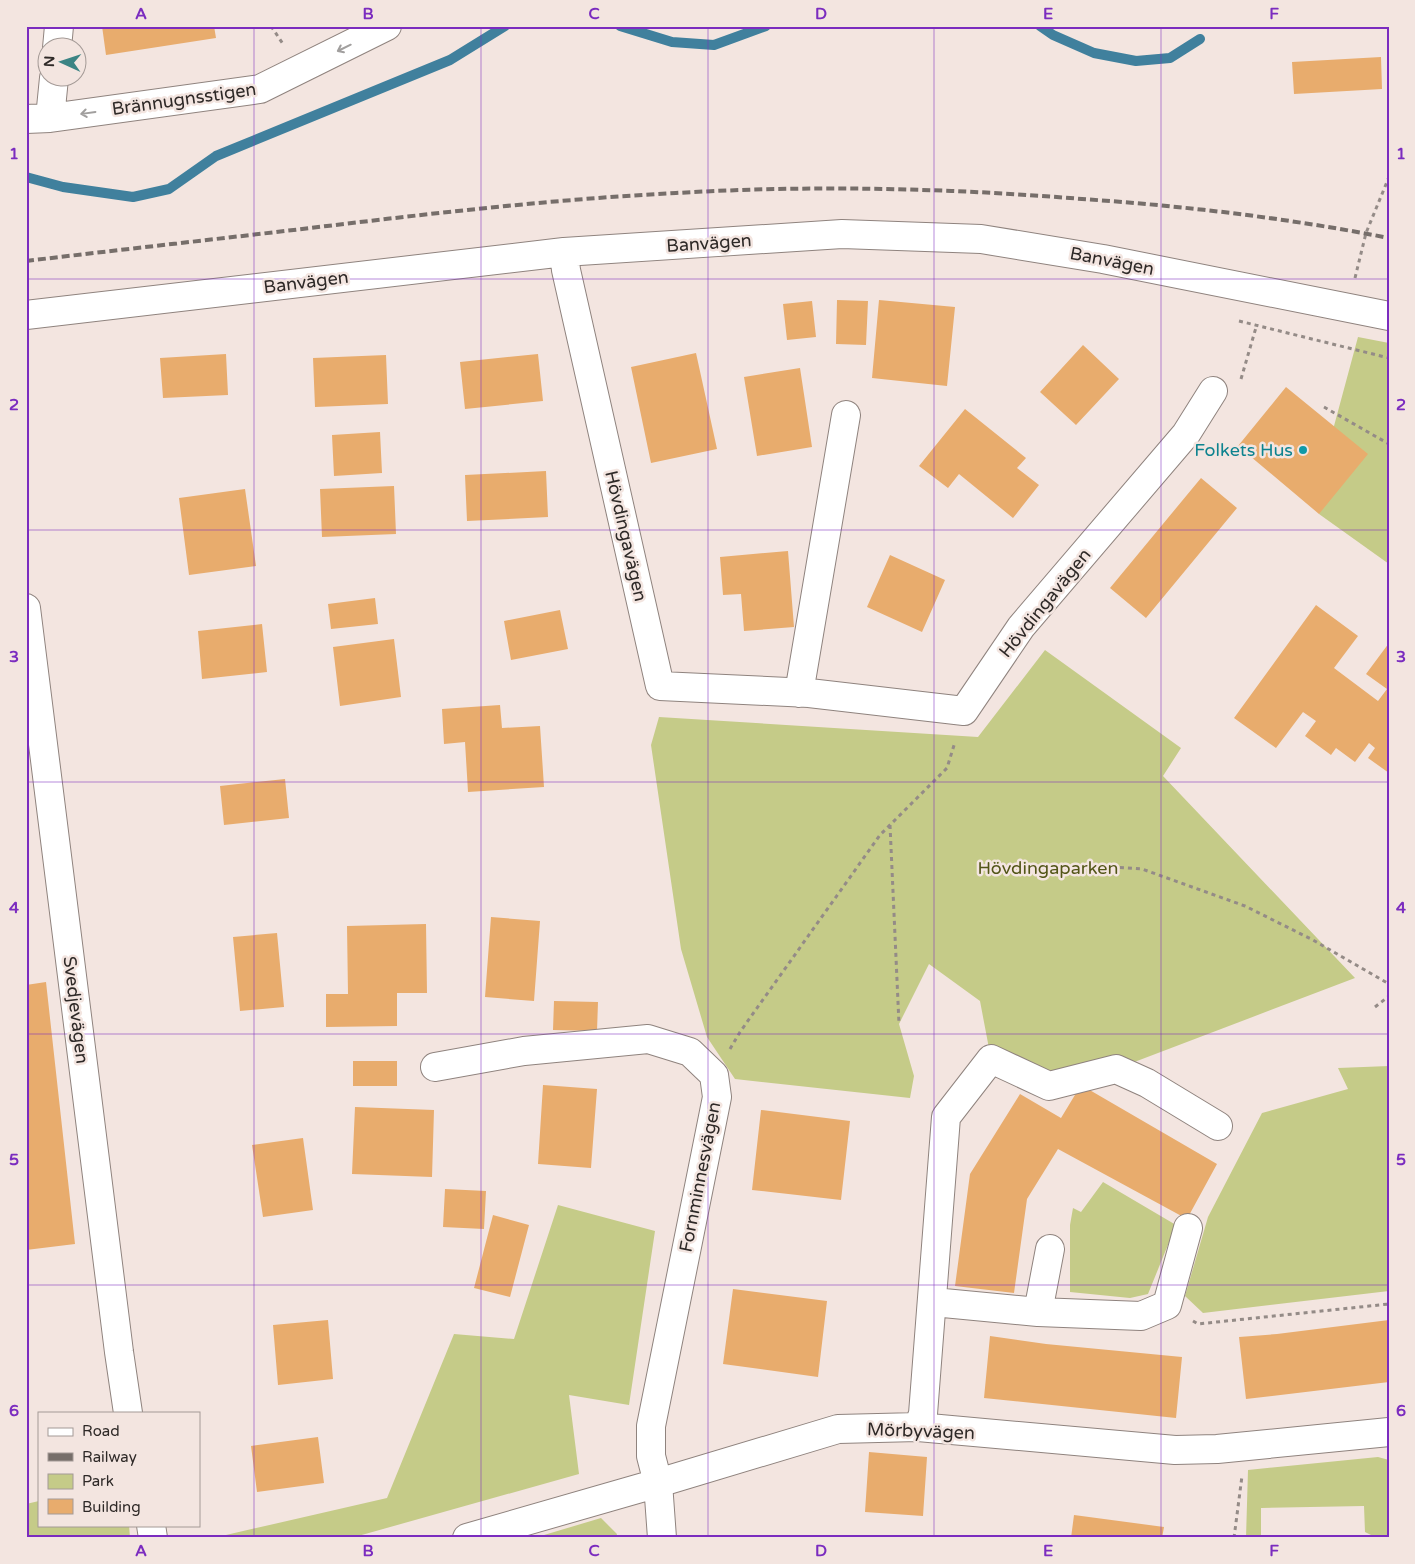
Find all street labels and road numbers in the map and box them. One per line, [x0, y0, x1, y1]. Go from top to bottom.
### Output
street label: Brännugnsstigen [110, 78, 258, 120]
street label: Banvägen [666, 229, 752, 257]
street label: Banvägen [1068, 242, 1156, 280]
street label: Banvägen [262, 266, 350, 298]
street label: Hövdingavägen [600, 468, 652, 604]
street label: Hövdingavägen [994, 544, 1096, 662]
street label: Svedjevägen [58, 955, 94, 1065]
street label: Fornminnesvägen [675, 1100, 725, 1254]
street label: Mörbyvägen [867, 1418, 975, 1444]

